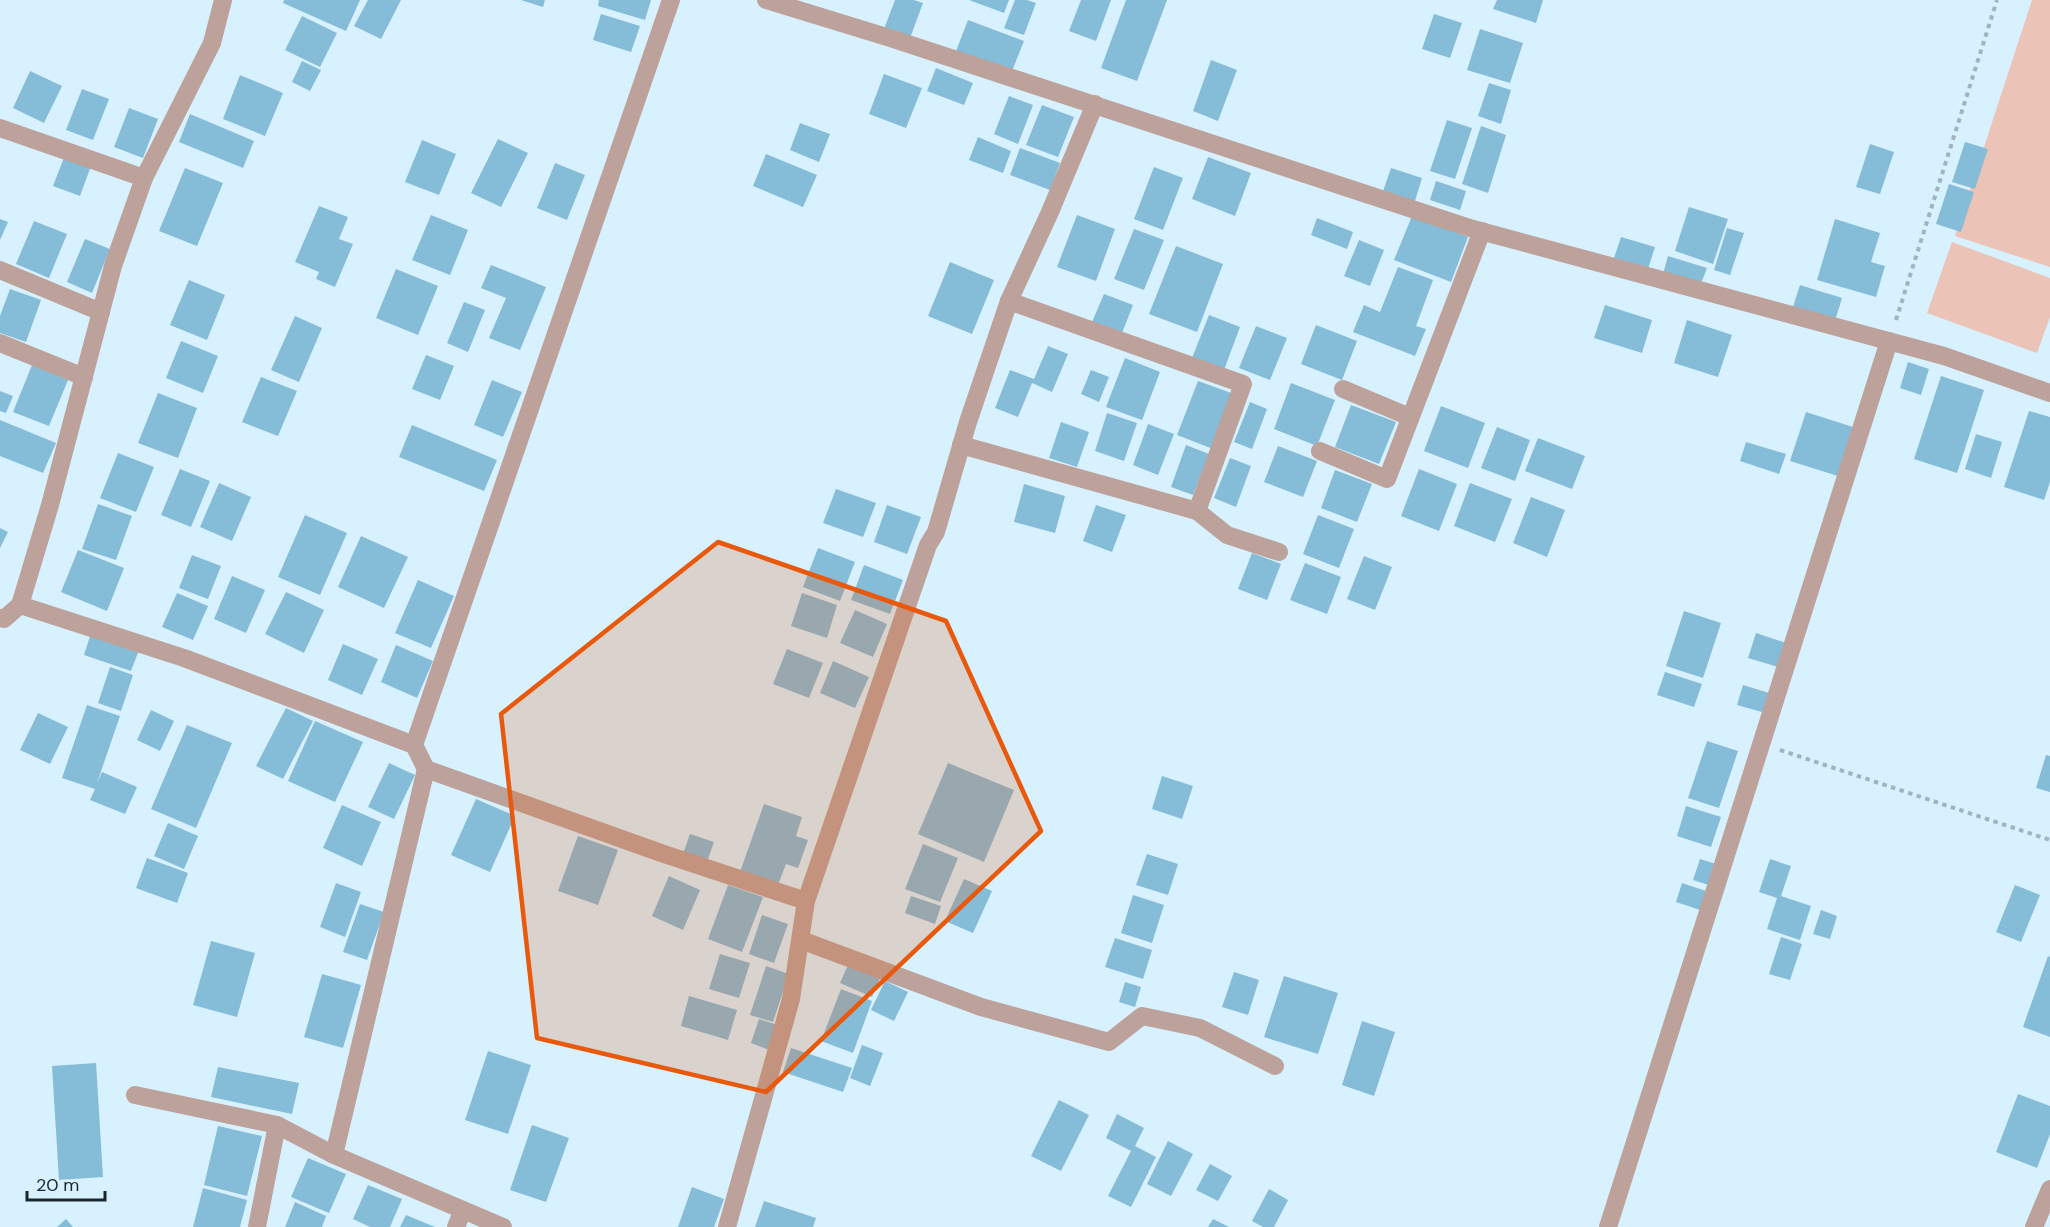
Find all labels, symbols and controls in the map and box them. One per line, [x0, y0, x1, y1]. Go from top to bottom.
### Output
scale bar [27, 1164, 105, 1202]
text: 20 m [36, 1173, 79, 1197]

